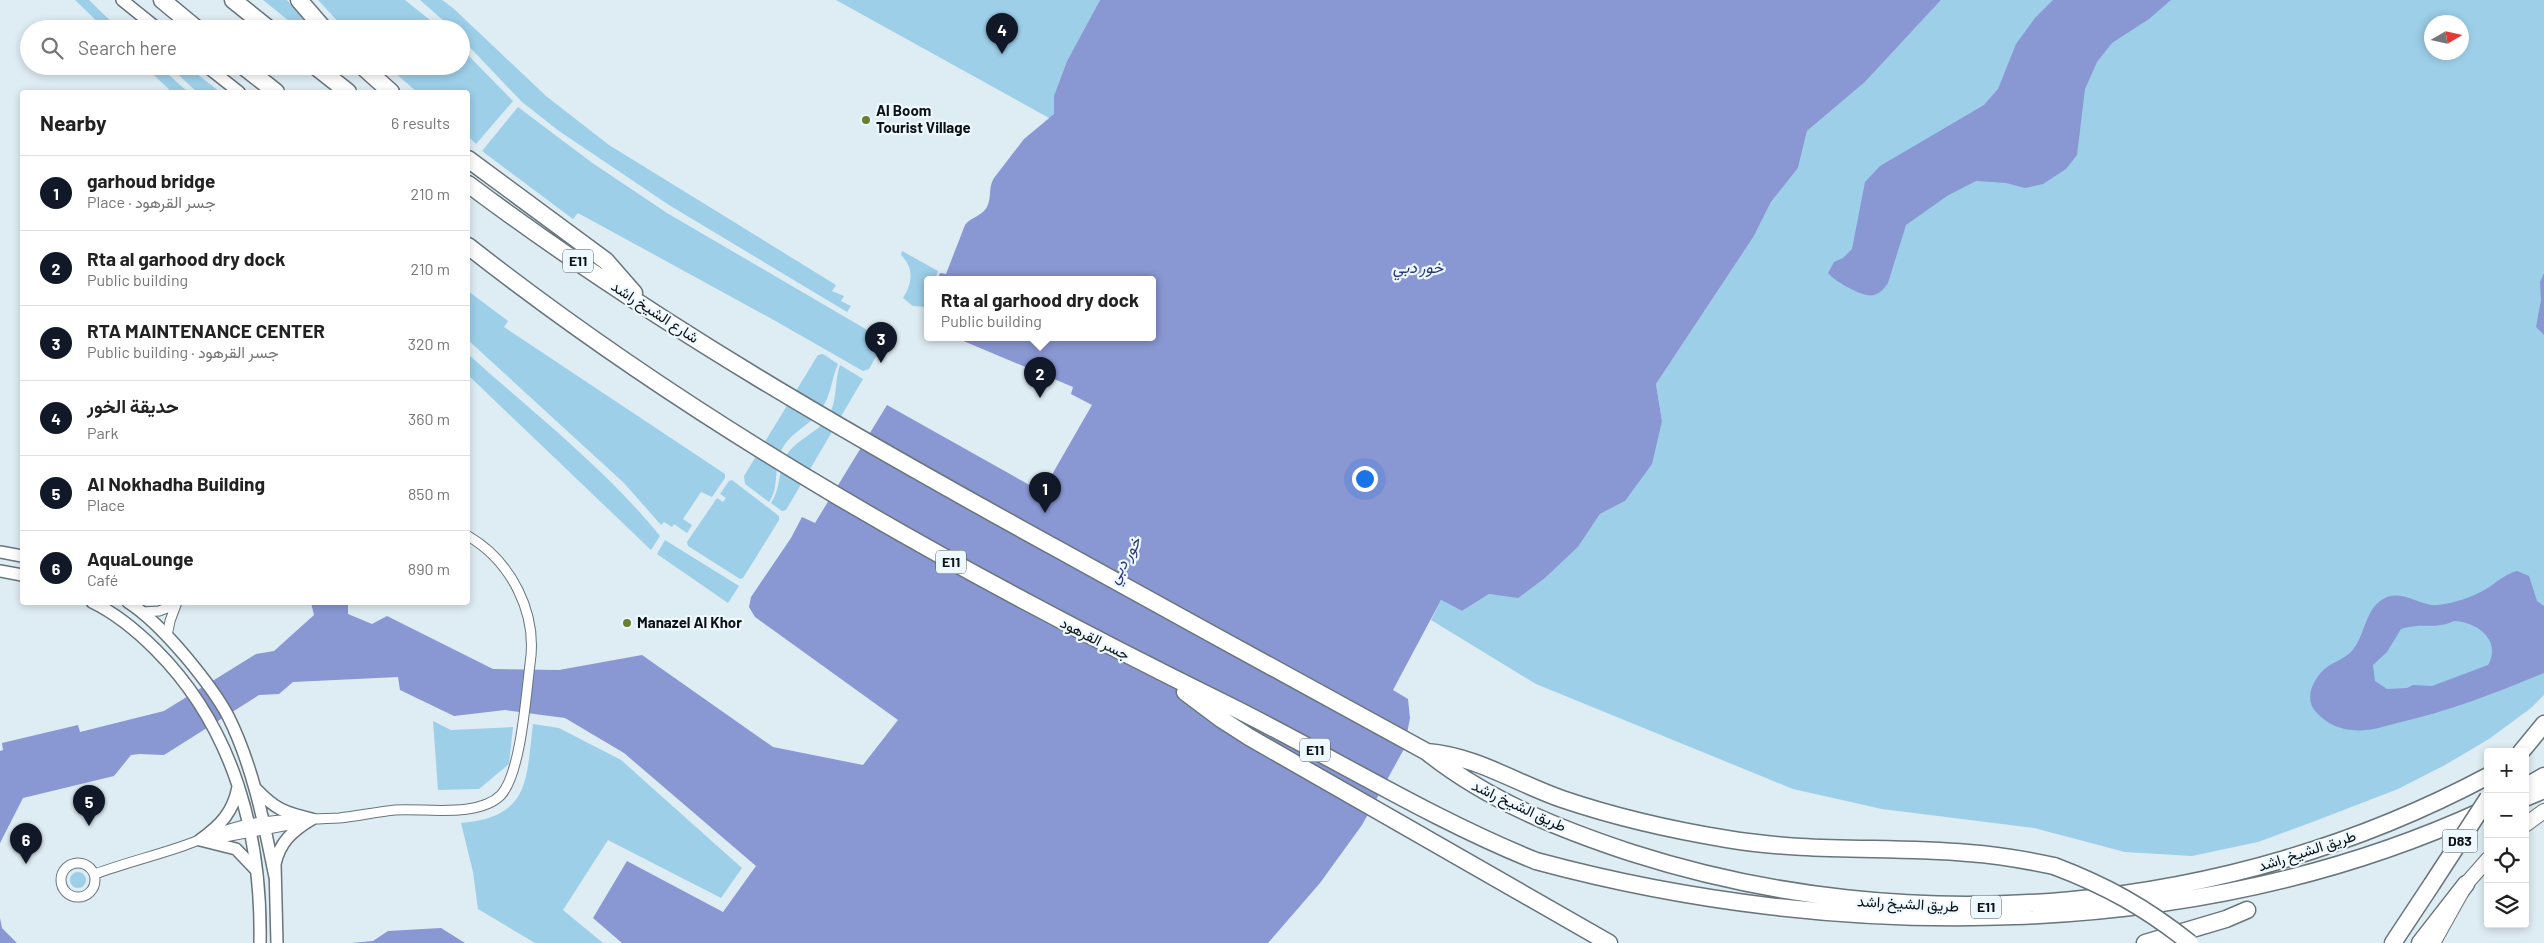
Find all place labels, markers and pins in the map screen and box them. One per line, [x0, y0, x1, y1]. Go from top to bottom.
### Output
pin: 4 [986, 13, 1018, 54]
place label: Al Boom Tourist Village [876, 101, 971, 136]
marker: Al Boom Tourist Village [860, 114, 872, 126]
pin: 3 [865, 322, 897, 363]
pin: 2 [1024, 357, 1056, 398]
pin: 1 [1029, 472, 1061, 513]
place label: Manazel Al Khor [637, 613, 742, 631]
marker: Manazel Al Khor [621, 617, 633, 629]
pin: 5 [73, 785, 105, 826]
pin: 6 [10, 823, 42, 864]

